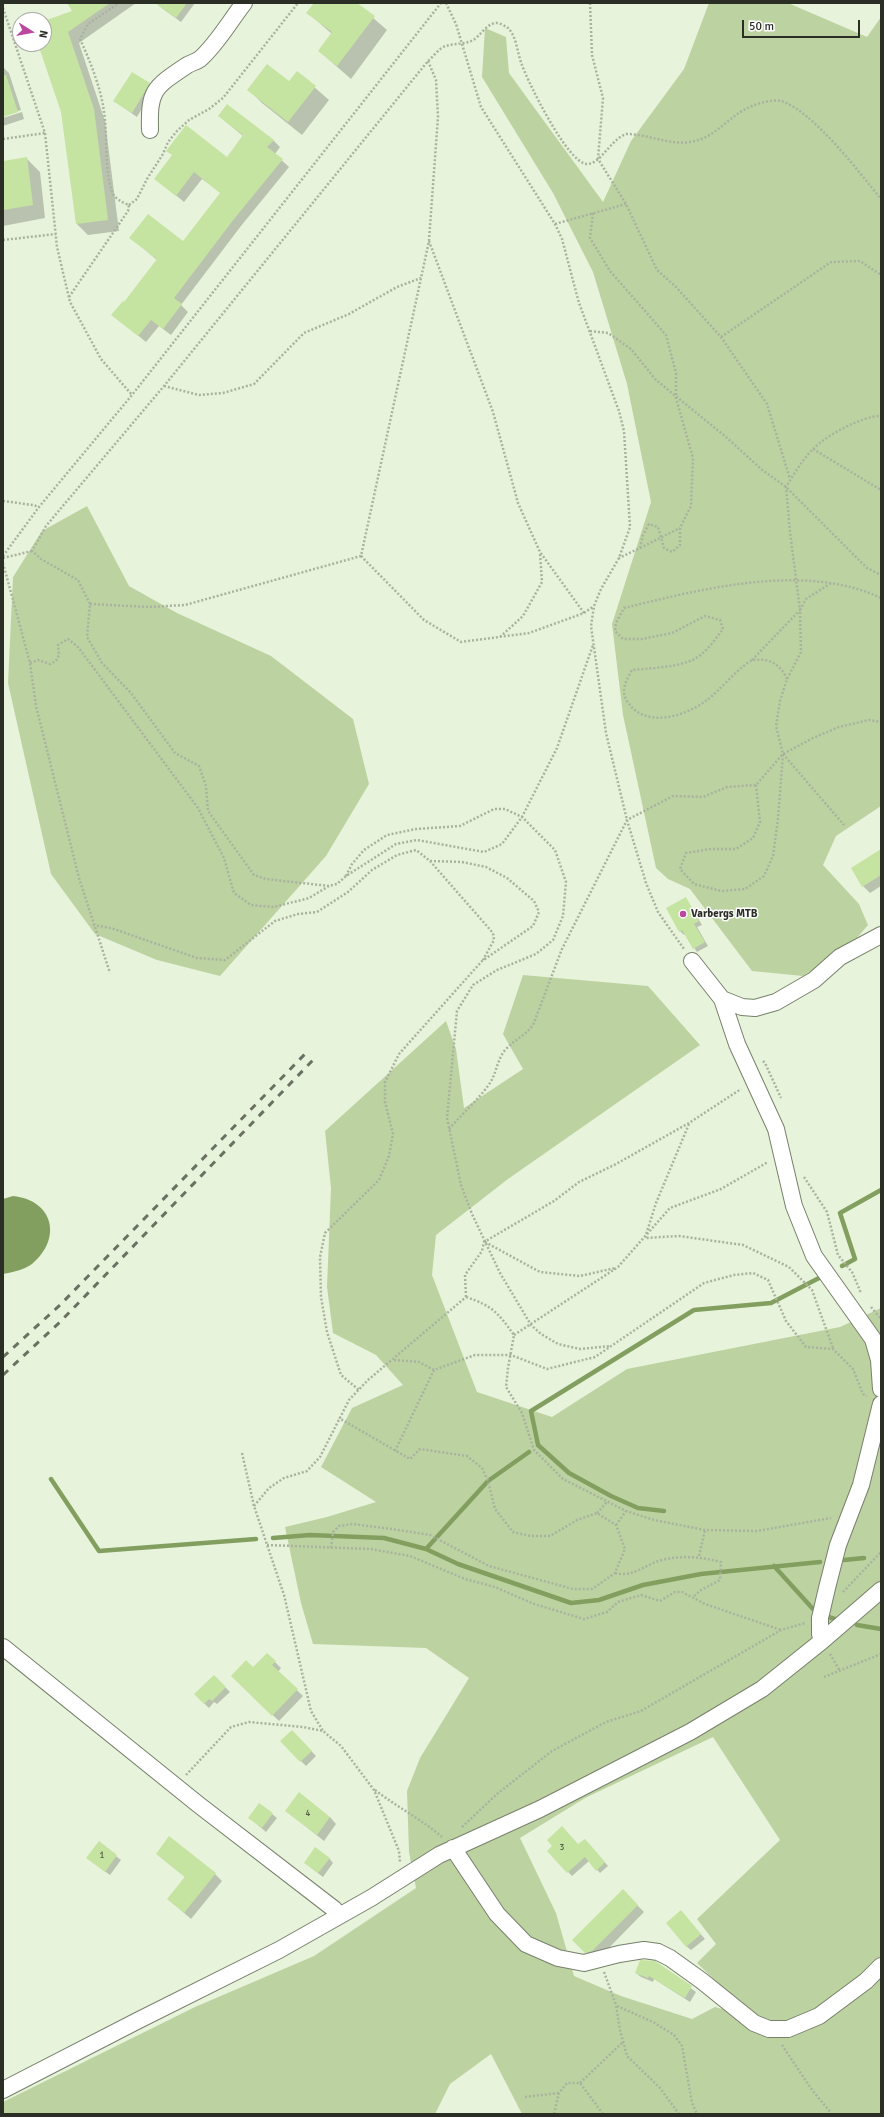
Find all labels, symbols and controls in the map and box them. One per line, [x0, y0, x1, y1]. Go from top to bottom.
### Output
north arrow [12, 12, 52, 52]
scale bar [744, 12, 862, 38]
text: 50 m [749, 19, 774, 34]
text: N [36, 29, 50, 39]
place label: Varbergs MTB [691, 907, 757, 921]
marker: Varbergs MTB [678, 909, 688, 919]
house number: 4 [306, 1809, 310, 1819]
house number: 3 [560, 1843, 564, 1853]
house number: 1 [100, 1851, 104, 1861]

